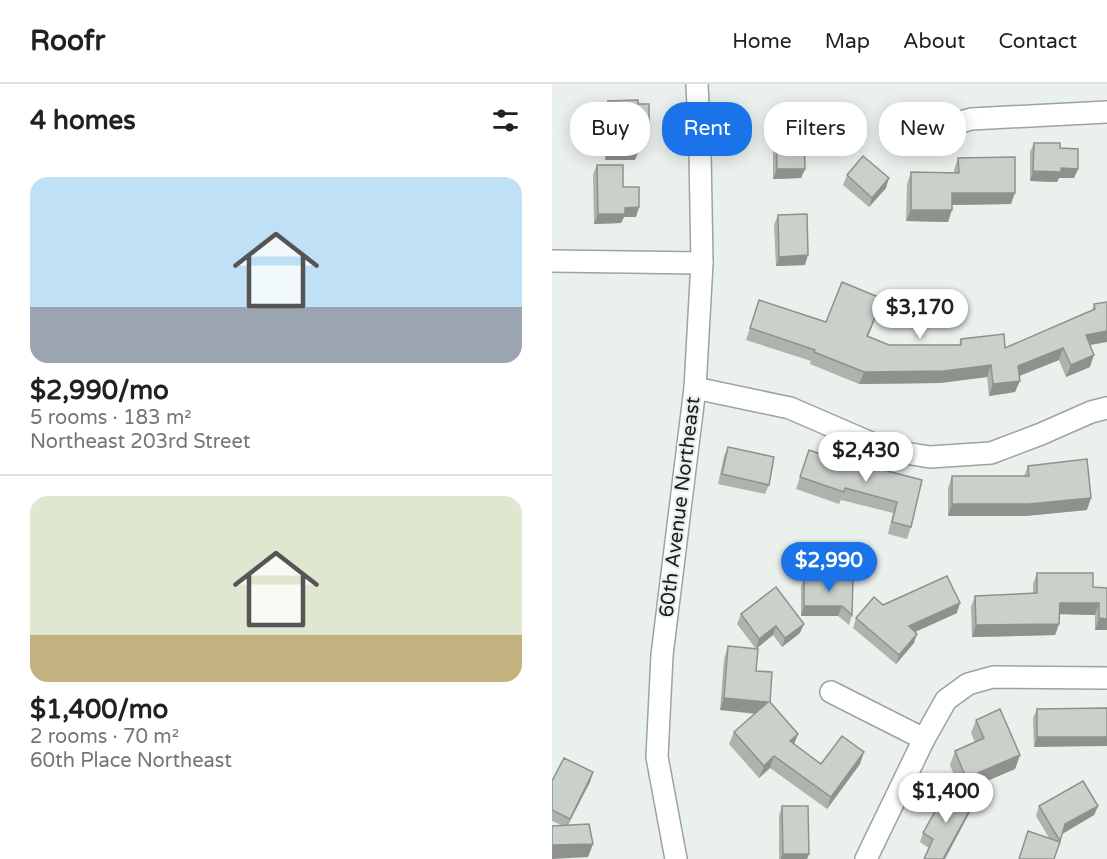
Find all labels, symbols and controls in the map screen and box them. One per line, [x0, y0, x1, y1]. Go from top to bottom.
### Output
text: Roofr [30, 24, 105, 58]
text: Home [732, 29, 792, 54]
text: Map [825, 29, 870, 54]
text: About [903, 29, 965, 54]
text: Contact [998, 29, 1077, 54]
chip: Buy [570, 102, 650, 156]
chip: Rent [662, 102, 752, 156]
chip: Filters [764, 102, 867, 156]
chip: New [879, 102, 966, 156]
icon: filters [489, 104, 522, 137]
text: 4 homes [30, 105, 136, 136]
icon: home [222, 216, 330, 324]
pin: $3,170 [871, 289, 969, 340]
text: $3,170 [886, 296, 954, 320]
text: $2,990/mo [30, 375, 169, 406]
street label: 60th Avenue Northeast [655, 395, 705, 619]
text: 5 rooms · 183 m² [30, 406, 192, 430]
text: Northeast 203rd Street [30, 430, 250, 454]
pin: $2,430 [817, 432, 915, 483]
text: $2,430 [832, 439, 900, 463]
icon: home [222, 535, 330, 643]
pin: $2,990 [780, 542, 878, 593]
text: $2,990 [795, 549, 863, 573]
text: $1,400/mo [30, 694, 168, 725]
text: 2 rooms · 70 m² [30, 725, 179, 749]
text: 60th Place Northeast [30, 749, 232, 773]
pin: $1,400 [897, 773, 995, 824]
text: $1,400 [912, 780, 980, 804]

